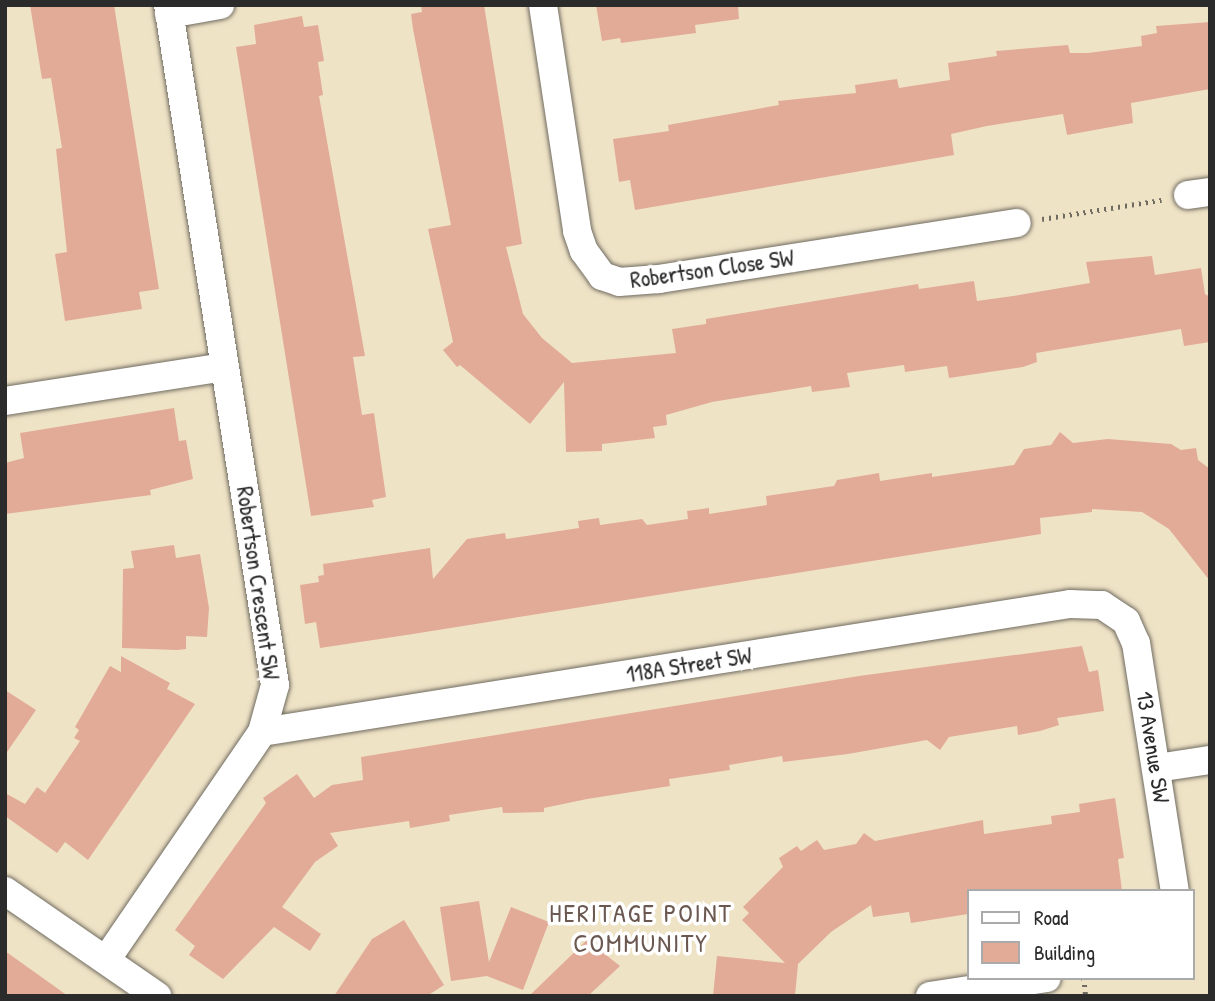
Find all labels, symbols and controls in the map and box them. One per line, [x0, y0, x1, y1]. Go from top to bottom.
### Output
street label: Robertson Close SW [628, 244, 796, 294]
street label: Robertson Crescent SW [231, 485, 285, 681]
street label: 118A Street SW [624, 641, 754, 689]
street label: 13 Avenue SW [1131, 689, 1175, 805]
legend [967, 889, 1194, 980]
district label: HERITAGE POINT COMMUNITY [551, 897, 731, 958]
text: Road [1034, 903, 1068, 932]
text: Building [1034, 938, 1095, 967]

